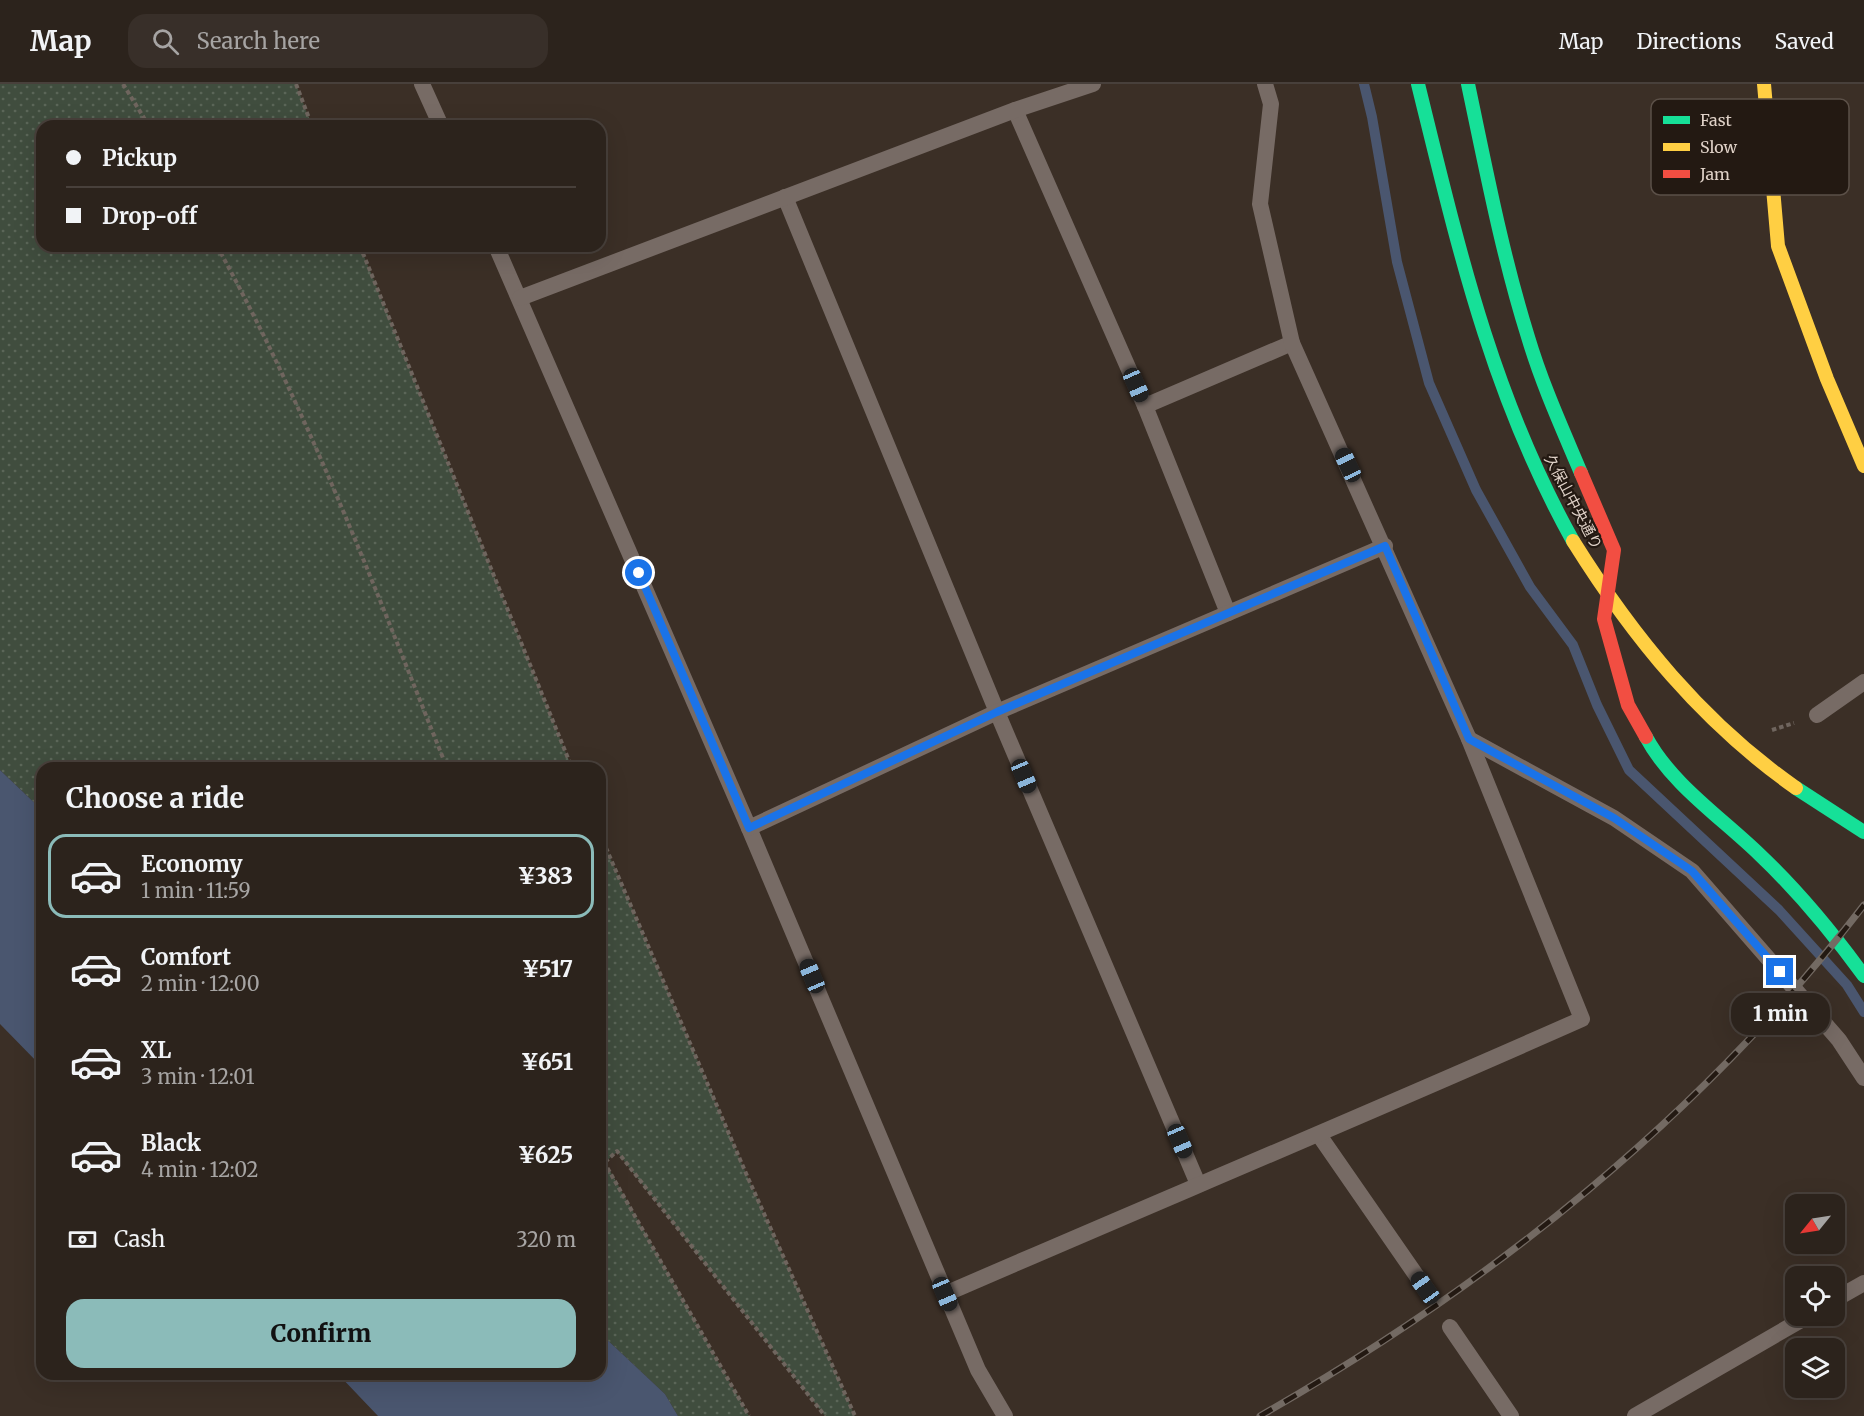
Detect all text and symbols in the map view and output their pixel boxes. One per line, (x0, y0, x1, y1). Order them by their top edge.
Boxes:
search box (128, 14, 548, 68)
text: Map (30, 23, 92, 59)
icon: search (149, 25, 182, 58)
text: Search here (197, 27, 320, 55)
text: Map (1559, 28, 1603, 55)
text: Directions (1636, 28, 1741, 55)
text: Saved (1774, 28, 1834, 55)
legend (1651, 99, 1849, 195)
text: Fast (1700, 110, 1733, 130)
text: Slow (1700, 137, 1738, 157)
text: Pickup (102, 144, 177, 172)
text: Jam (1699, 164, 1730, 184)
text: Drop-off (102, 202, 197, 230)
car (1120, 365, 1152, 405)
car (1332, 445, 1364, 485)
street label: 久保山中央通り (1540, 451, 1606, 553)
route start (625, 559, 652, 586)
car (1009, 756, 1039, 796)
text: Choose a ride (66, 781, 244, 815)
icon: car (69, 849, 123, 903)
text: Economy (141, 850, 242, 878)
text: ¥383 (518, 862, 573, 890)
text: 1 min · 11:59 (141, 878, 251, 903)
icon: car (69, 942, 123, 996)
text: Comfort (141, 943, 231, 971)
text: ¥517 (522, 955, 573, 983)
car (797, 956, 827, 996)
route end (1766, 958, 1793, 985)
text: 2 min · 12:00 (141, 971, 260, 996)
callout: 1 min (1730, 993, 1830, 1035)
text: 1 min (1753, 1001, 1808, 1026)
icon: car (69, 1035, 123, 1089)
text: XL (141, 1036, 171, 1064)
text: ¥651 (521, 1048, 573, 1076)
text: 3 min · 12:01 (141, 1064, 255, 1089)
car (1165, 1121, 1195, 1161)
icon: car (69, 1128, 123, 1182)
text: Black (141, 1129, 201, 1157)
text: ¥625 (518, 1141, 573, 1169)
text: 4 min · 12:02 (141, 1157, 258, 1182)
north arrow (1785, 1194, 1845, 1254)
map controls (1785, 1194, 1845, 1398)
icon: cash (66, 1223, 99, 1256)
text: Cash (114, 1225, 165, 1253)
text: 320 m (516, 1227, 576, 1252)
button: locate (1785, 1266, 1845, 1326)
car (1407, 1268, 1443, 1308)
car (930, 1274, 960, 1314)
button: Confirm (66, 1299, 576, 1368)
button: layers (1785, 1338, 1845, 1398)

